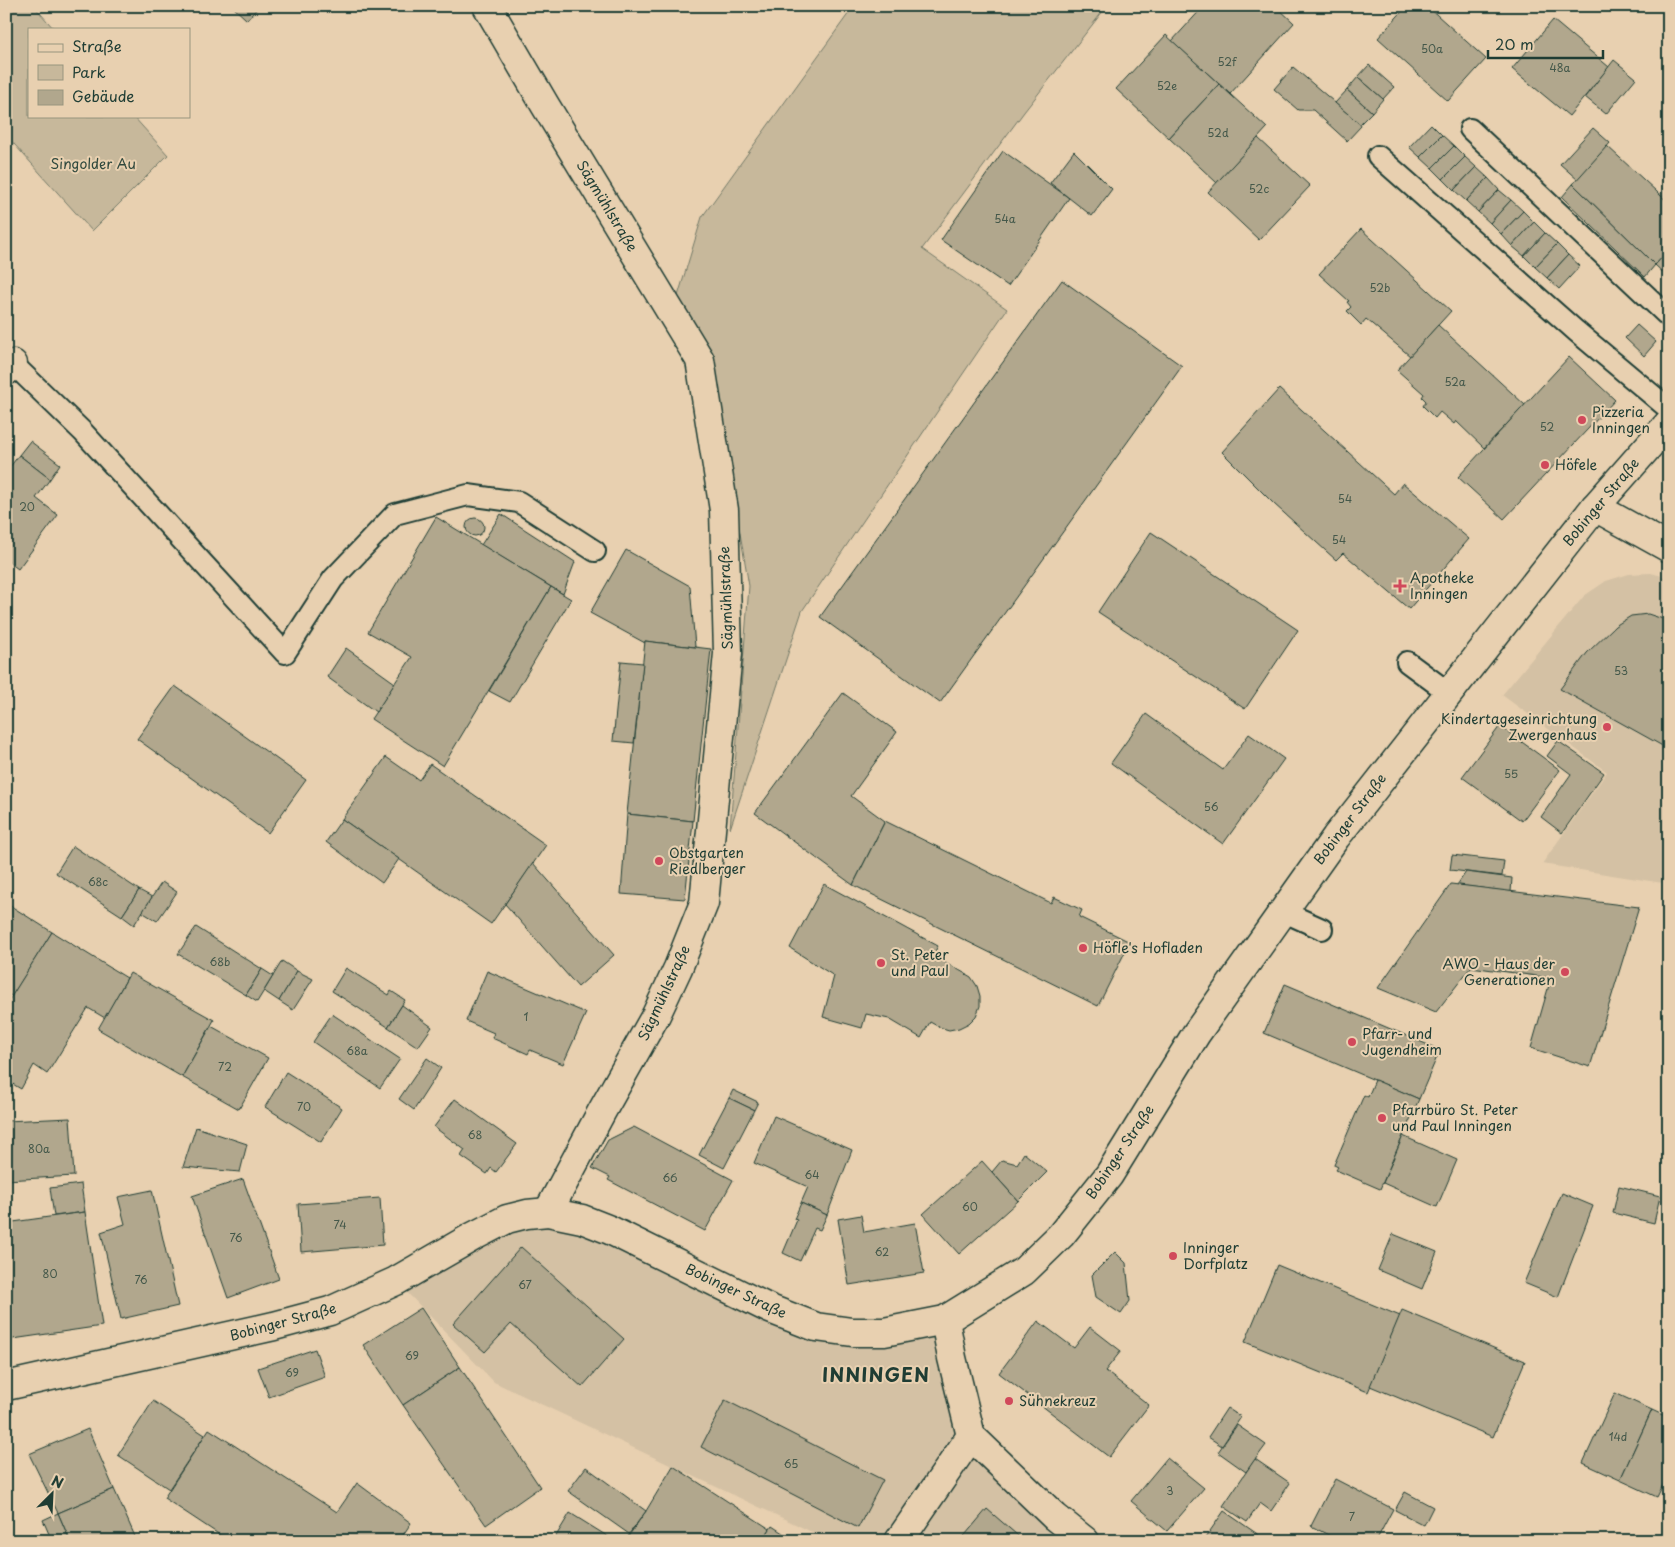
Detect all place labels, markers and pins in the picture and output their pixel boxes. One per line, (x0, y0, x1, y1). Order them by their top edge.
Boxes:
place label: Pizzeria Inningen (1592, 401, 1650, 438)
marker: Pizzeria Inningen (1576, 414, 1588, 426)
place label: Höfele (1555, 454, 1598, 475)
marker: Höfele (1539, 459, 1551, 471)
place label: Apotheke Inningen (1410, 567, 1475, 604)
marker: Apotheke Inningen (1394, 580, 1406, 592)
place label: Kindertageseinrichtung Zwergenhaus (1441, 708, 1597, 745)
marker: Kindertageseinrichtung Zwergenhaus (1601, 721, 1613, 733)
place label: Obstgarten Riedlberger (669, 842, 746, 879)
marker: Obstgarten Riedlberger (653, 855, 665, 867)
place label: Höfle's Hofladen (1093, 937, 1203, 958)
marker: Höfle's Hofladen (1077, 942, 1089, 954)
place label: St. Peter und Paul (891, 944, 949, 981)
place label: AWO - Haus der Generationen (1443, 953, 1556, 990)
marker: St. Peter und Paul (875, 957, 887, 969)
marker: AWO - Haus der Generationen (1559, 966, 1571, 978)
place label: Pfarr- und Jugendheim (1362, 1023, 1442, 1060)
marker: Pfarr- und Jugendheim (1346, 1036, 1358, 1048)
place label: Pfarrbüro St. Peter und Paul Inningen (1392, 1099, 1518, 1136)
marker: Pfarrbüro St. Peter und Paul Inningen (1376, 1112, 1388, 1124)
place label: Inninger Dorfplatz (1183, 1237, 1248, 1274)
marker: Inninger Dorfplatz (1167, 1250, 1179, 1262)
place label: Sühnekreuz (1019, 1390, 1096, 1411)
marker: Sühnekreuz (1003, 1395, 1015, 1407)

